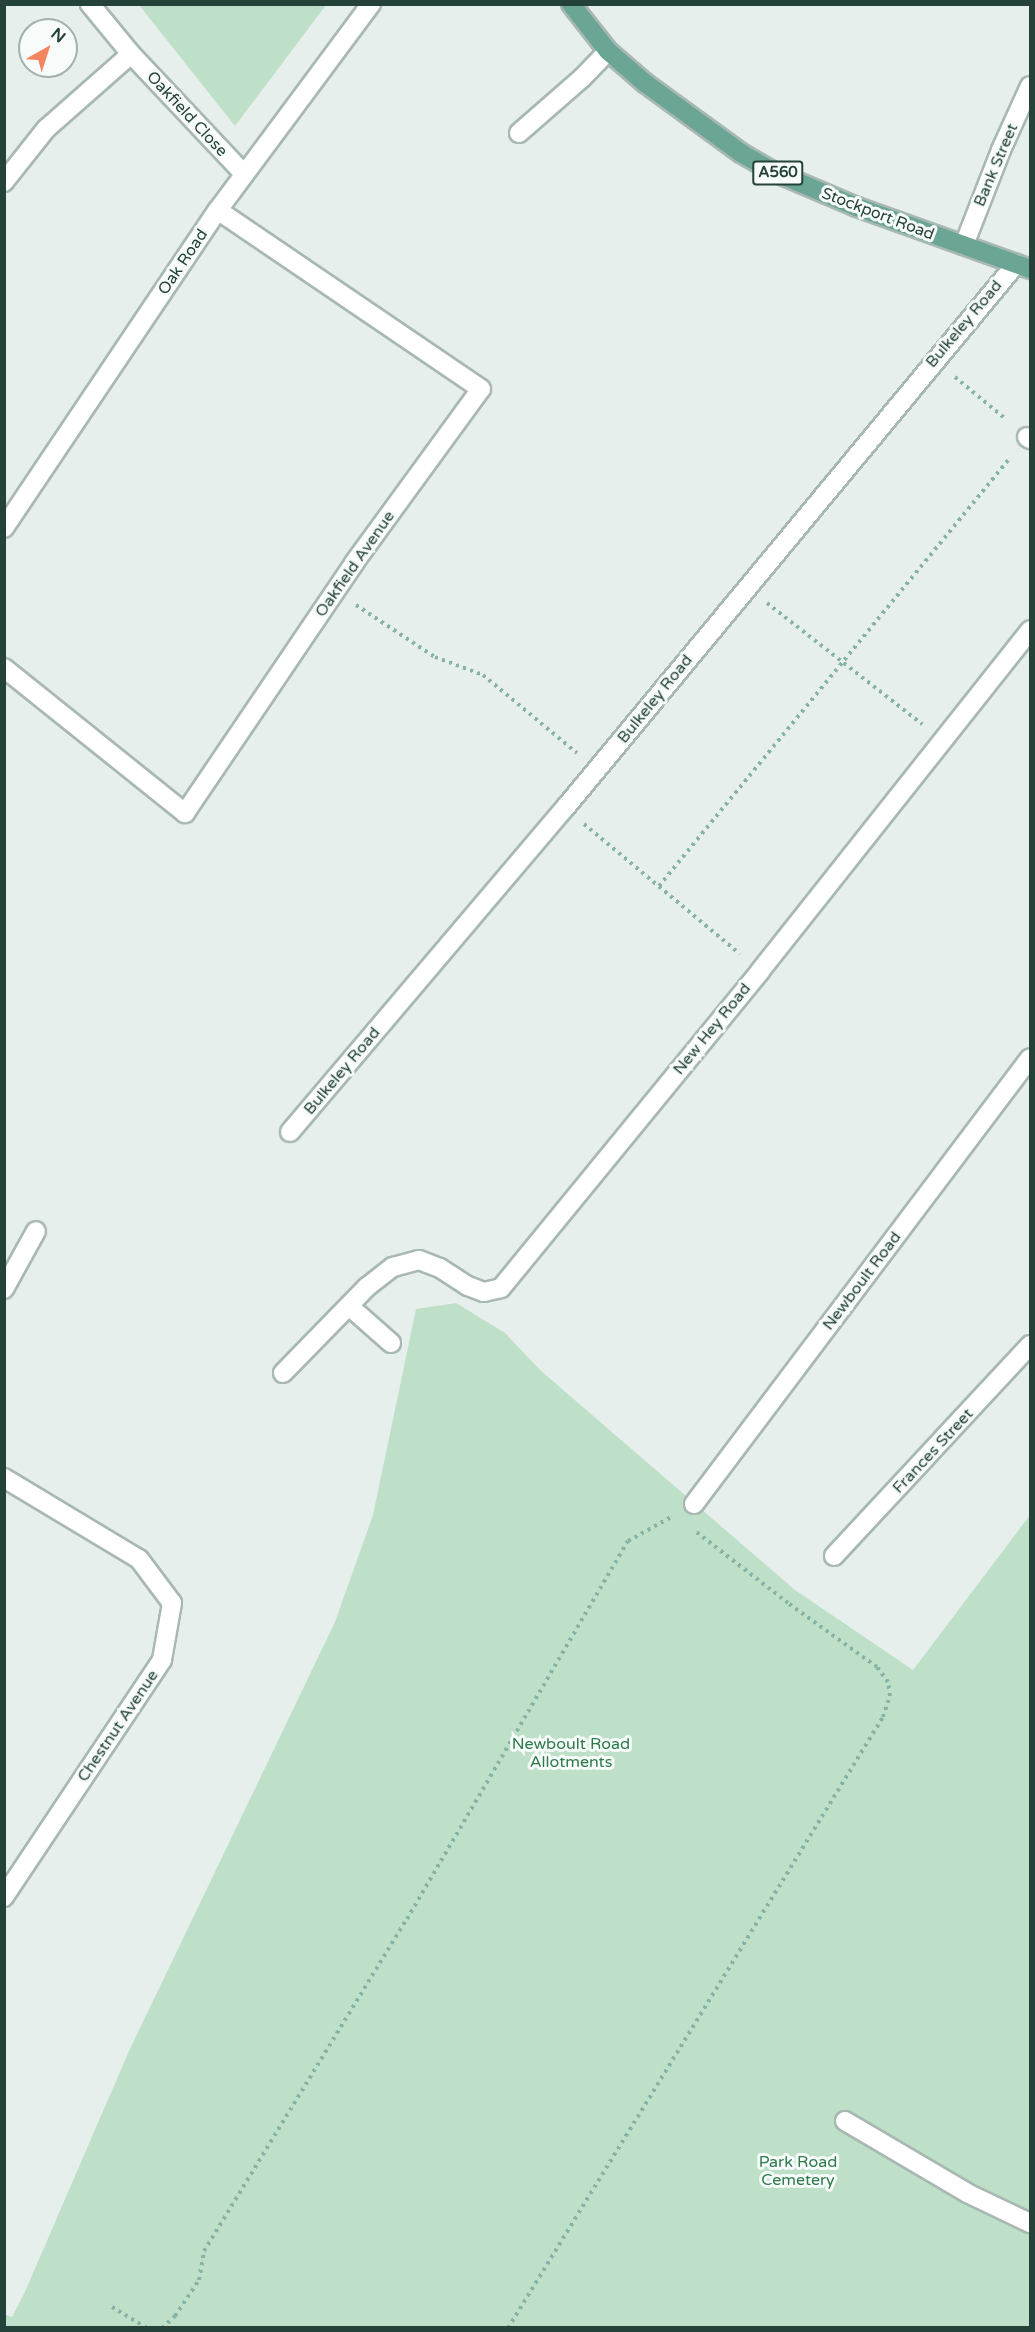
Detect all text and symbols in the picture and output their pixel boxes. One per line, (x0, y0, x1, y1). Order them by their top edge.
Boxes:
north arrow (18, 18, 78, 78)
text: N (47, 24, 69, 47)
street label: Oakfield Close (143, 67, 231, 161)
street label: Bank Street (970, 121, 1022, 209)
road number: A560 (751, 161, 805, 185)
street label: Stockport Road (819, 184, 937, 244)
street label: Oak Road (154, 226, 212, 298)
street label: Bulkeley Road (922, 276, 1006, 372)
street label: Oakfield Avenue (311, 507, 399, 621)
street label: Bulkeley Road (613, 651, 697, 747)
street label: New Hey Road (669, 979, 755, 1079)
street label: Bulkeley Road (300, 1023, 384, 1119)
street label: Newboult Road (819, 1228, 905, 1334)
street label: Frances Street (889, 1405, 977, 1497)
street label: Chestnut Avenue (74, 1666, 162, 1786)
park label: Newboult Road Allotments (512, 1734, 630, 1772)
park label: Park Road Cemetery (759, 2152, 837, 2190)

